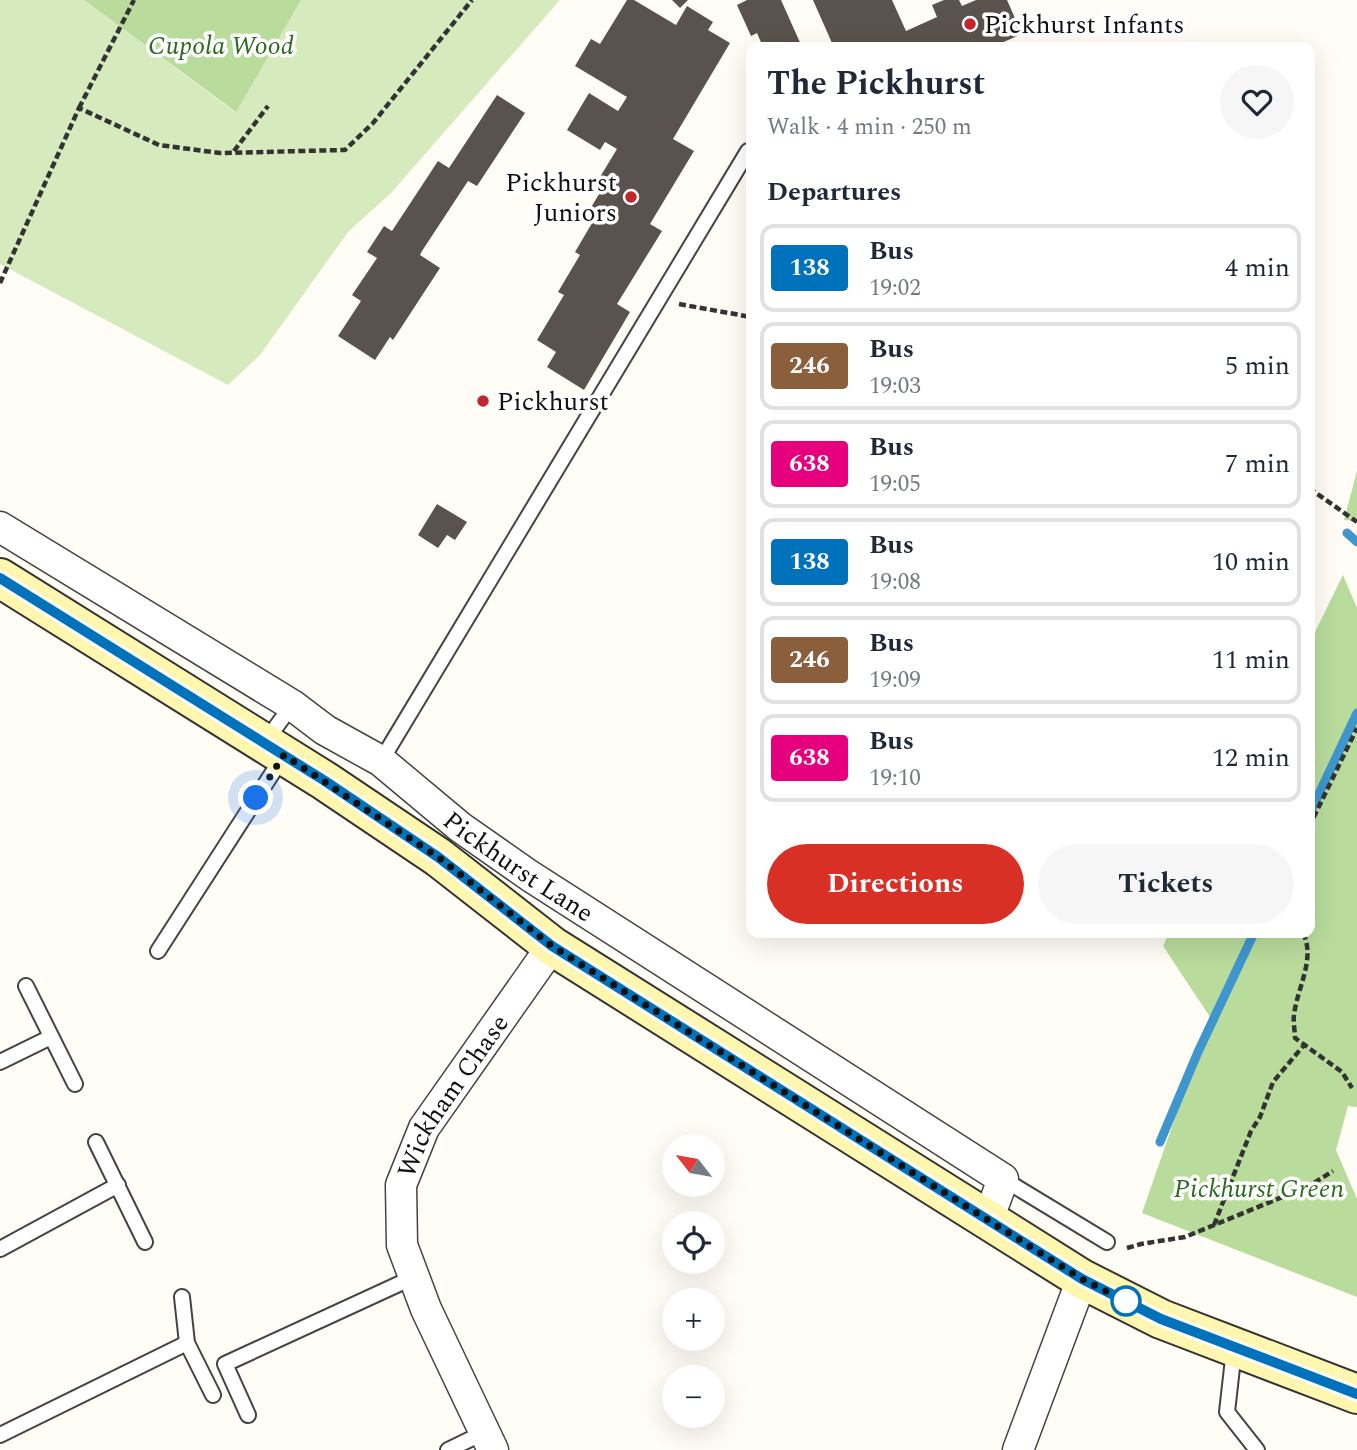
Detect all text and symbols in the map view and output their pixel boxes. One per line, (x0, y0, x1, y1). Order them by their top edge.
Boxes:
place label: Pickhurst Infants (984, 5, 1184, 45)
marker: Pickhurst Infants (962, 16, 978, 32)
park label: Cupola Wood (148, 26, 294, 66)
text: The Pickhurst (767, 59, 985, 109)
button: heart (1220, 65, 1294, 139)
text: Walk · 4 min · 250 m (767, 110, 972, 145)
place label: Pickhurst Juniors (505, 163, 617, 233)
text: Departures (767, 172, 901, 212)
marker: Pickhurst Juniors (623, 189, 639, 205)
text: Bus (869, 231, 914, 271)
text: 4 min (1225, 248, 1290, 288)
text: 138 (789, 250, 830, 286)
text: 19:02 (869, 271, 921, 306)
text: Bus (869, 329, 914, 369)
text: 5 min (1225, 346, 1290, 386)
text: 246 (789, 348, 830, 384)
text: 19:03 (869, 369, 921, 404)
place label: Pickhurst (497, 382, 609, 422)
marker: Pickhurst (475, 393, 491, 409)
text: Bus (869, 427, 914, 467)
text: 7 min (1225, 444, 1290, 484)
text: 638 (789, 446, 830, 482)
text: 19:05 (869, 467, 921, 502)
text: Bus (869, 525, 914, 565)
text: 10 min (1212, 542, 1290, 582)
text: 138 (789, 544, 830, 580)
text: 19:08 (869, 565, 921, 600)
text: Bus (869, 623, 914, 663)
text: 11 min (1212, 640, 1290, 680)
text: 246 (789, 642, 830, 678)
text: 19:09 (869, 663, 921, 698)
text: Bus (869, 721, 914, 761)
text: 12 min (1212, 738, 1290, 778)
text: 638 (789, 740, 830, 776)
text: 19:10 (869, 761, 921, 796)
your location (238, 780, 273, 815)
street label: Pickhurst Lane (434, 802, 602, 933)
button: Directions (767, 844, 1024, 924)
button: Tickets (1038, 844, 1294, 924)
street label: Wickham Chase (387, 1006, 519, 1184)
north arrow (662, 1134, 724, 1197)
map controls (662, 1134, 725, 1428)
park label: Pickhurst Green (1174, 1169, 1344, 1209)
button: locate (662, 1211, 725, 1274)
unlabelled marker (1111, 1286, 1141, 1316)
button: + (662, 1288, 725, 1351)
button: − (662, 1365, 725, 1428)

